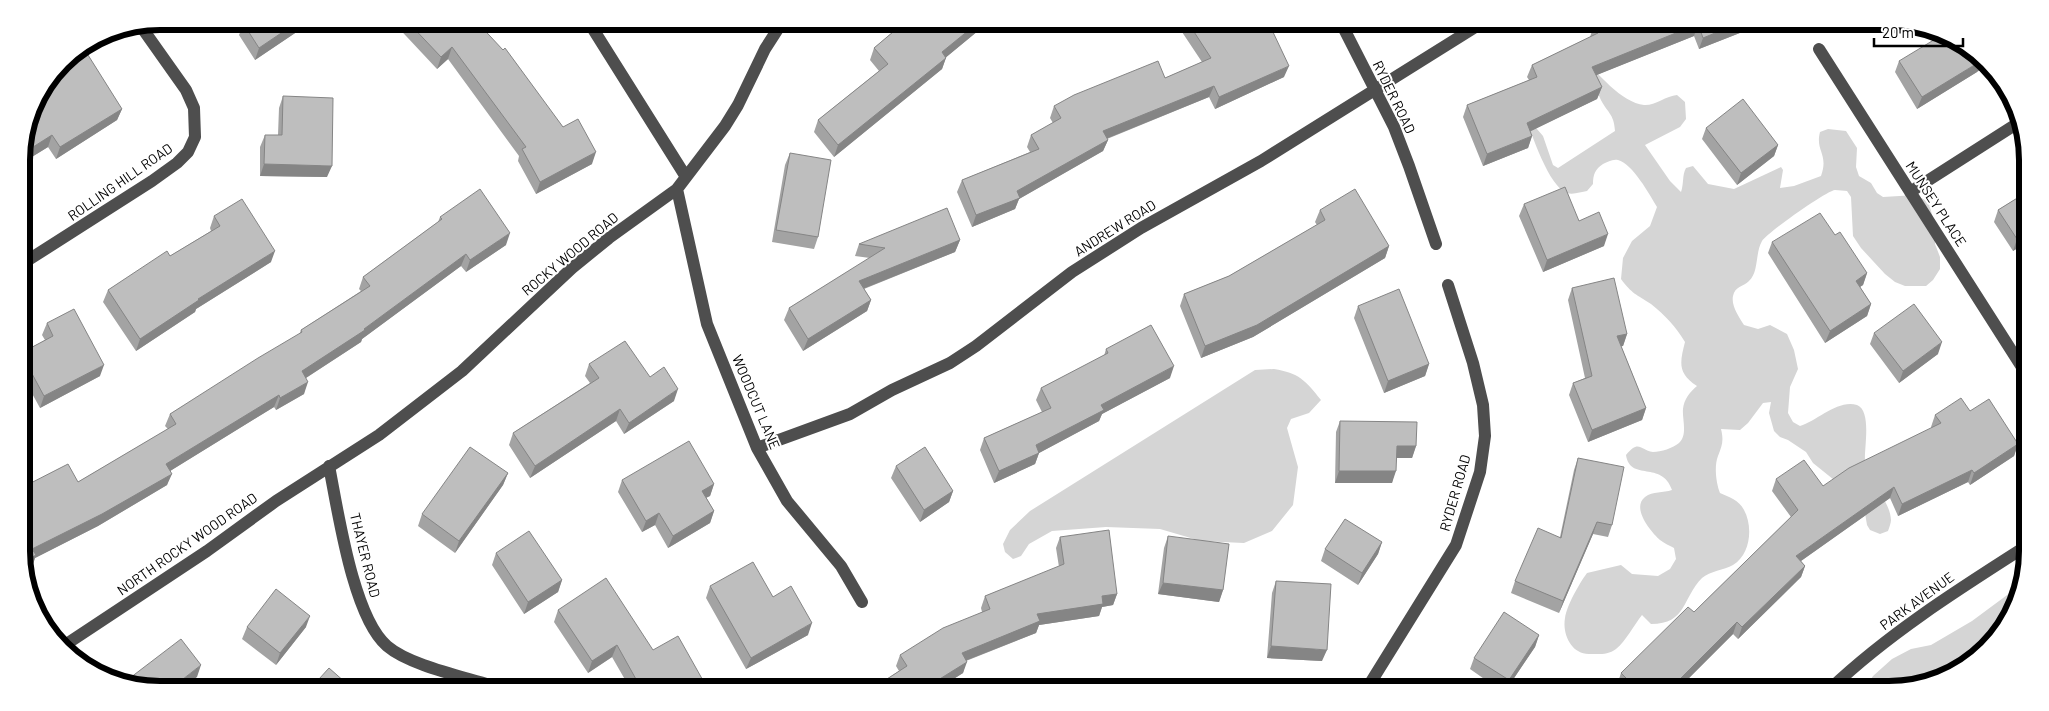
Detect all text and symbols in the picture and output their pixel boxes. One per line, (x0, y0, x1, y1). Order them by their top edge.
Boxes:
scale bar (1874, 15, 1963, 47)
text: 20 m (1882, 23, 1914, 41)
street label: RYDER ROAD (1369, 58, 1419, 136)
street label: ROLLING HILL ROAD (64, 139, 175, 224)
street label: MUNSEY PLACE (1903, 158, 1970, 249)
street label: ANDREW ROAD (1071, 196, 1159, 259)
street label: ROCKY WOOD ROAD (518, 208, 621, 299)
street label: WOODCUT LANE (729, 352, 784, 452)
street label: RYDER ROAD (1435, 453, 1474, 533)
street label: NORTH ROCKY WOOD ROAD (113, 489, 260, 598)
street label: THAYER ROAD (347, 511, 384, 599)
street label: PARK AVENUE (1876, 568, 1957, 633)

